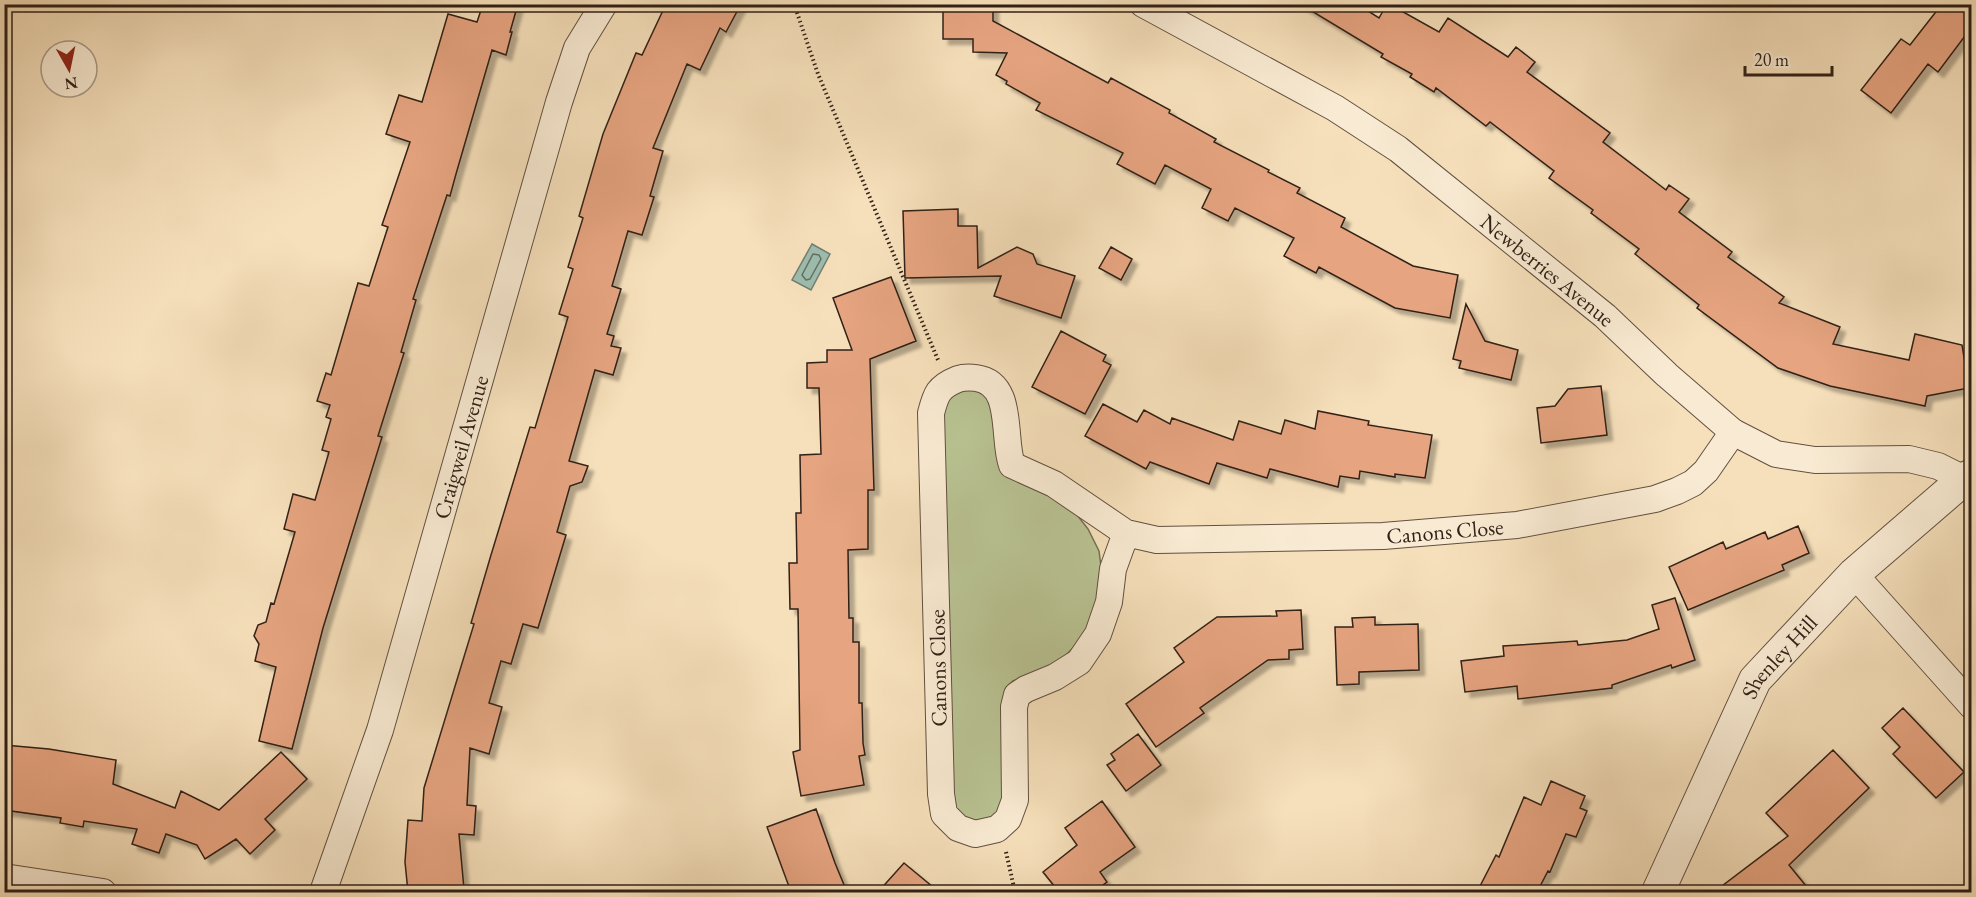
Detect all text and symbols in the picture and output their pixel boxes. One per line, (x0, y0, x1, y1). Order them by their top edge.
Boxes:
north arrow (39, 39, 99, 99)
scale bar (1745, 39, 1832, 77)
text: 20 m (1754, 48, 1789, 71)
text: N (63, 72, 79, 95)
street label: Newberries Avenue (1475, 207, 1622, 333)
street label: Craigweil Avenue (426, 371, 495, 522)
street label: Canons Close (1385, 512, 1505, 550)
street label: Shenley Hill (1734, 608, 1823, 703)
street label: Canons Close (922, 609, 954, 727)

